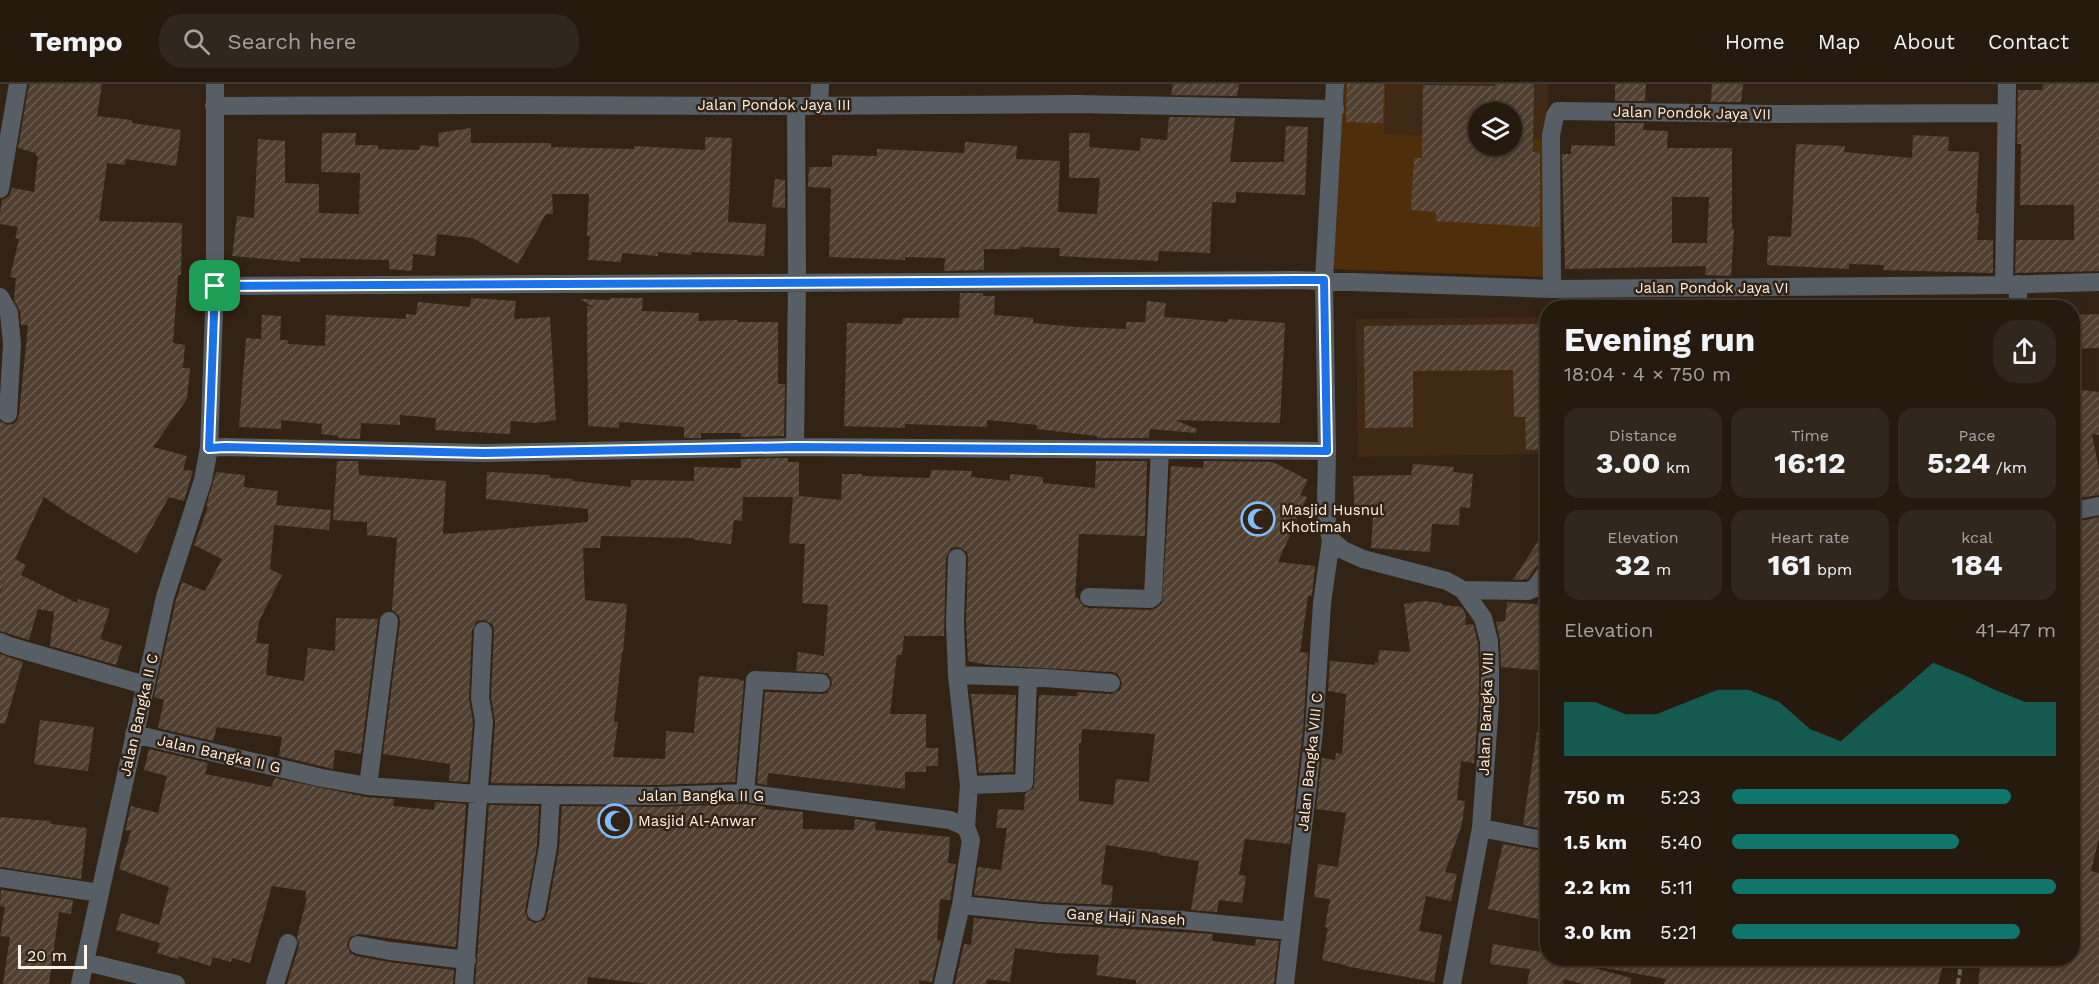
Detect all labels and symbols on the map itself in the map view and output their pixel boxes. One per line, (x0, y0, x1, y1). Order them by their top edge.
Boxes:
street label: Jalan Pondok Jaya III (697, 96, 851, 114)
street label: Jalan Pondok Jaya VII (1613, 103, 1771, 123)
pin (189, 260, 240, 311)
street label: Jalan Pondok Jaya VI (1635, 279, 1789, 297)
mosque icon: Masjid Husnul Khotimah (1240, 501, 1276, 537)
place label: Masjid Husnul Khotimah (1281, 501, 1384, 536)
street label: Jalan Bangka II C (116, 652, 162, 778)
street label: Jalan Bangka VIII (1475, 652, 1497, 776)
street label: Jalan Bangka VIII C (1294, 692, 1326, 832)
street label: Jalan Bangka II G (155, 731, 283, 777)
street label: Jalan Bangka II G (638, 787, 764, 805)
mosque icon: Masjid Al-Anwar (597, 803, 633, 839)
place label: Masjid Al-Anwar (638, 812, 756, 830)
street label: Gang Haji Naseh (1066, 905, 1186, 929)
scale bar (18, 942, 87, 970)

